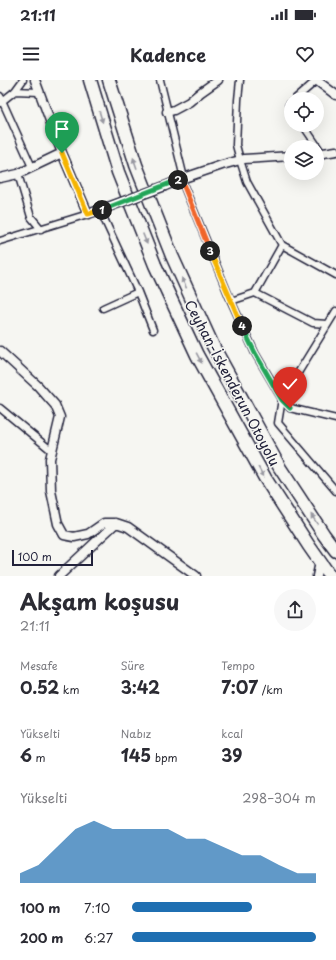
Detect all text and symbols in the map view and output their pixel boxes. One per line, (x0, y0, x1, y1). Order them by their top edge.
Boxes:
text: 21:11 (20, 3, 56, 26)
text: Kadence (130, 41, 206, 68)
icon: menu (20, 43, 42, 65)
icon: heart (294, 43, 316, 65)
map controls (284, 92, 324, 180)
button: locate (284, 92, 324, 132)
pin (45, 112, 79, 153)
one-way arrow (98, 112, 104, 124)
icon: arrive (51, 118, 73, 140)
button: layers (284, 140, 324, 180)
one-way arrow (132, 156, 138, 168)
pin: 2 (168, 170, 188, 190)
text: 2 (174, 171, 182, 188)
pin: 1 (92, 200, 112, 220)
text: 1 (99, 201, 105, 218)
one-way arrow (143, 234, 149, 246)
pin: 3 (200, 241, 220, 261)
text: 3 (206, 242, 214, 259)
one-way arrow (181, 277, 187, 288)
street label: Ceyhan-İskenderun Otoyolu (180, 296, 285, 470)
pin: 4 (232, 316, 252, 336)
text: 4 (238, 317, 246, 334)
one-way arrow (195, 352, 202, 364)
pin (273, 367, 307, 408)
icon: check (279, 373, 301, 395)
one-way arrow (258, 466, 265, 478)
one-way arrow (310, 514, 318, 524)
scale bar (12, 548, 93, 567)
text: 100 m (18, 548, 52, 565)
text: Akşam koşusu (20, 584, 179, 617)
button: share (274, 589, 316, 631)
text: 21:11 (20, 616, 50, 635)
text: Mesafe (20, 657, 58, 674)
text: Süre (121, 657, 145, 674)
text: Tempo (221, 657, 255, 674)
text: 0.52 (20, 674, 59, 700)
text: 3:42 (121, 674, 160, 700)
text: 7:07 (221, 674, 258, 700)
text: km (59, 681, 79, 698)
text: /km (258, 681, 283, 698)
text: Yükselti (20, 725, 60, 742)
text: Nabız (121, 725, 151, 742)
text: kcal (221, 725, 243, 742)
text: 6 (20, 742, 32, 768)
text: 145 (121, 742, 151, 768)
text: 39 (221, 742, 242, 768)
text: m (32, 749, 46, 766)
text: bpm (151, 749, 178, 766)
text: Yükselti (20, 788, 68, 807)
text: 298–304 m (242, 788, 316, 807)
text: 100 m (20, 898, 61, 917)
text: 7:10 (84, 898, 110, 917)
text: 200 m (20, 928, 64, 947)
text: 6:27 (84, 928, 113, 947)

